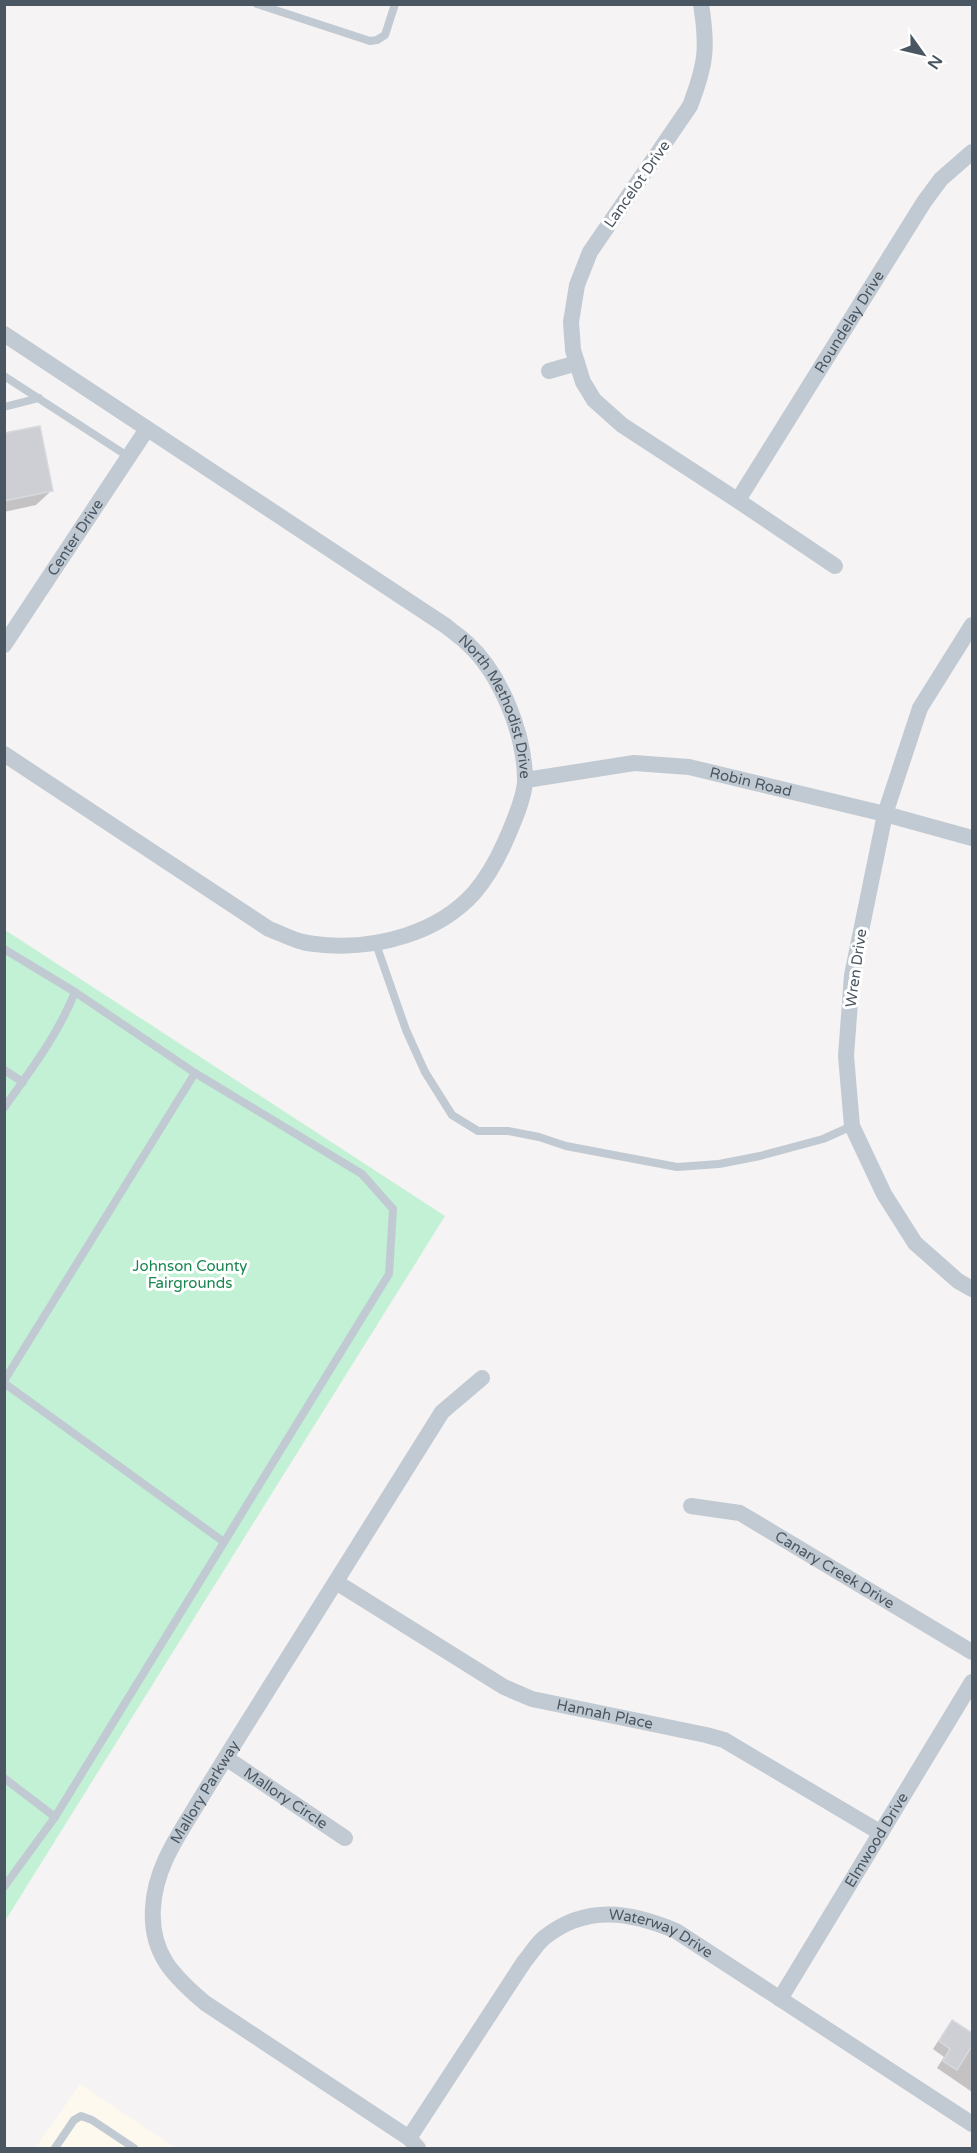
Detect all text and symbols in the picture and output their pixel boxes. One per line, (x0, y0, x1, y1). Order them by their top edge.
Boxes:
north arrow (893, 24, 953, 84)
text: N (923, 51, 946, 73)
street label: Lancelot Drive (600, 137, 674, 231)
street label: Roundelay Drive (811, 267, 888, 376)
street label: Center Drive (43, 496, 107, 579)
street label: North Methodist Drive (455, 631, 534, 779)
street label: Robin Road (708, 763, 794, 800)
street label: Wren Drive (842, 928, 870, 1008)
park label: Johnson County Fairgrounds (133, 1257, 247, 1292)
street label: Canary Creek Drive (772, 1527, 898, 1612)
street label: Hannah Place (555, 1695, 655, 1733)
street label: Mallory Parkway (166, 1737, 243, 1847)
street label: Mallory Circle (240, 1764, 331, 1833)
street label: Elmwood Drive (841, 1789, 912, 1890)
street label: Waterway Drive (608, 1905, 716, 1962)

